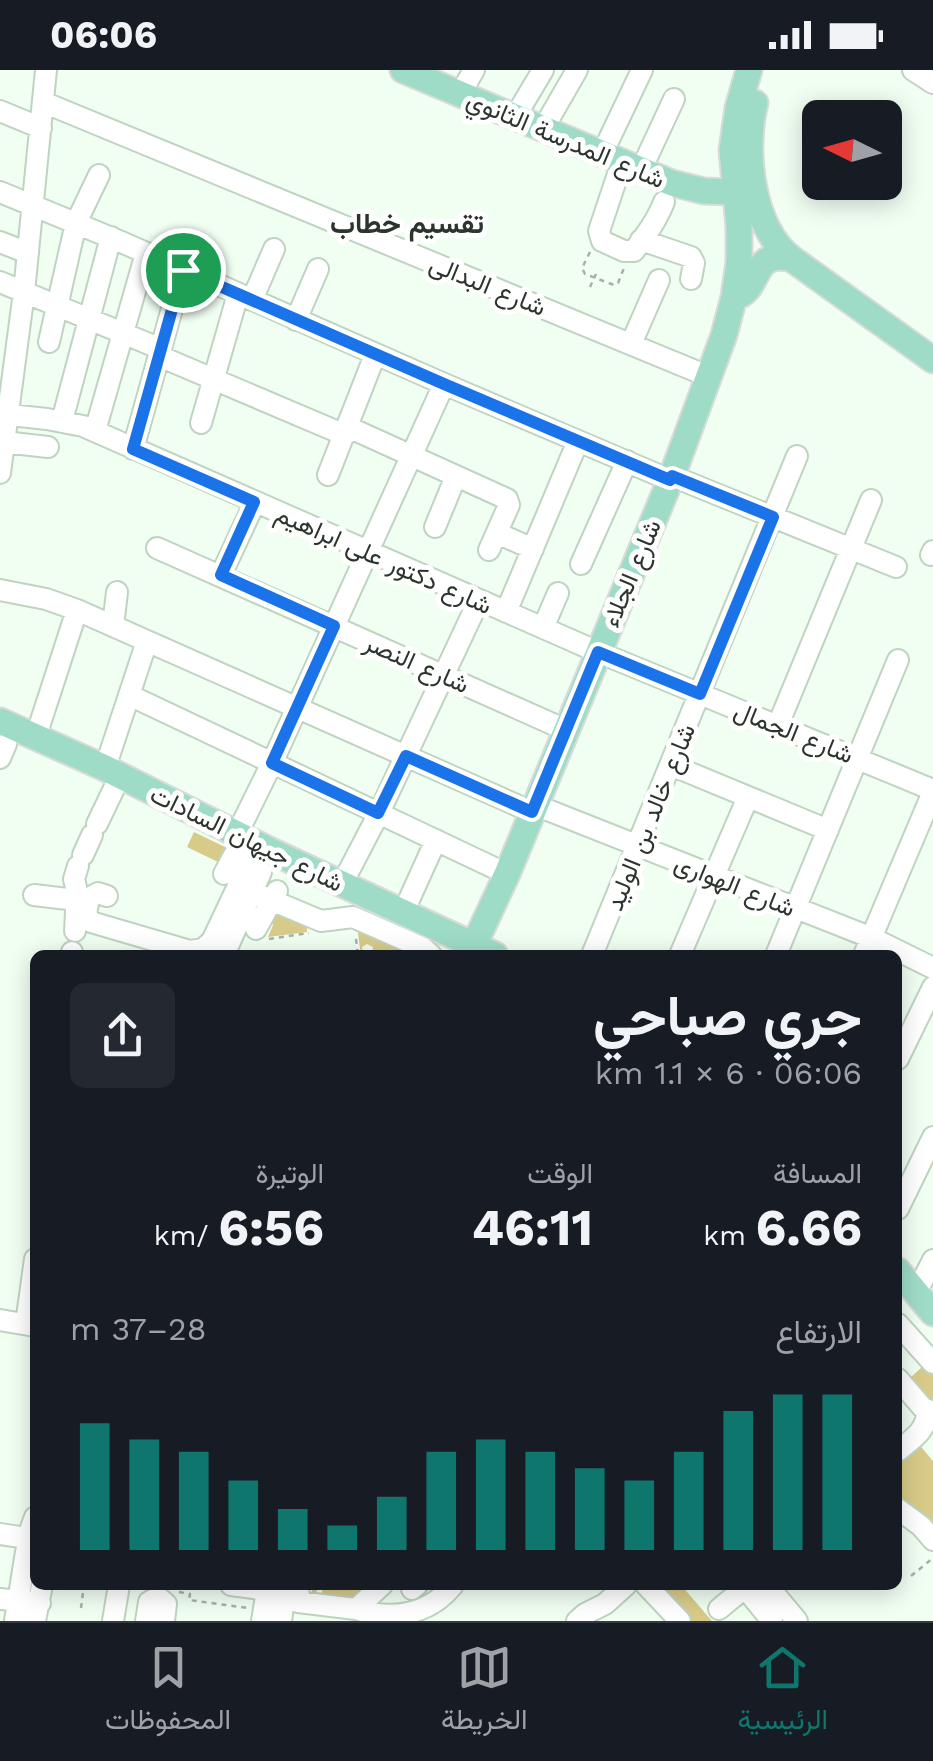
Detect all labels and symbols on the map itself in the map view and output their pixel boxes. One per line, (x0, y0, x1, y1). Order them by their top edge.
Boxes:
street label: شارع المدرسة الثانوي (460, 85, 669, 200)
north arrow (802, 100, 902, 200)
district label: تقسيم خطاب (330, 207, 484, 242)
pin (141, 228, 226, 313)
street label: شارع البدالى (425, 249, 550, 324)
street label: شارع دكتور على ابراهيم (270, 499, 496, 622)
street label: شارع الجلاء (596, 515, 669, 632)
street label: شارع النصر (358, 627, 474, 701)
street label: شارع الجمال (729, 695, 858, 771)
street label: شارع خالد بن الوليد (600, 720, 703, 915)
street label: شارع جيهان السادات (145, 779, 348, 899)
street label: شارع الهوارى (670, 848, 799, 925)

